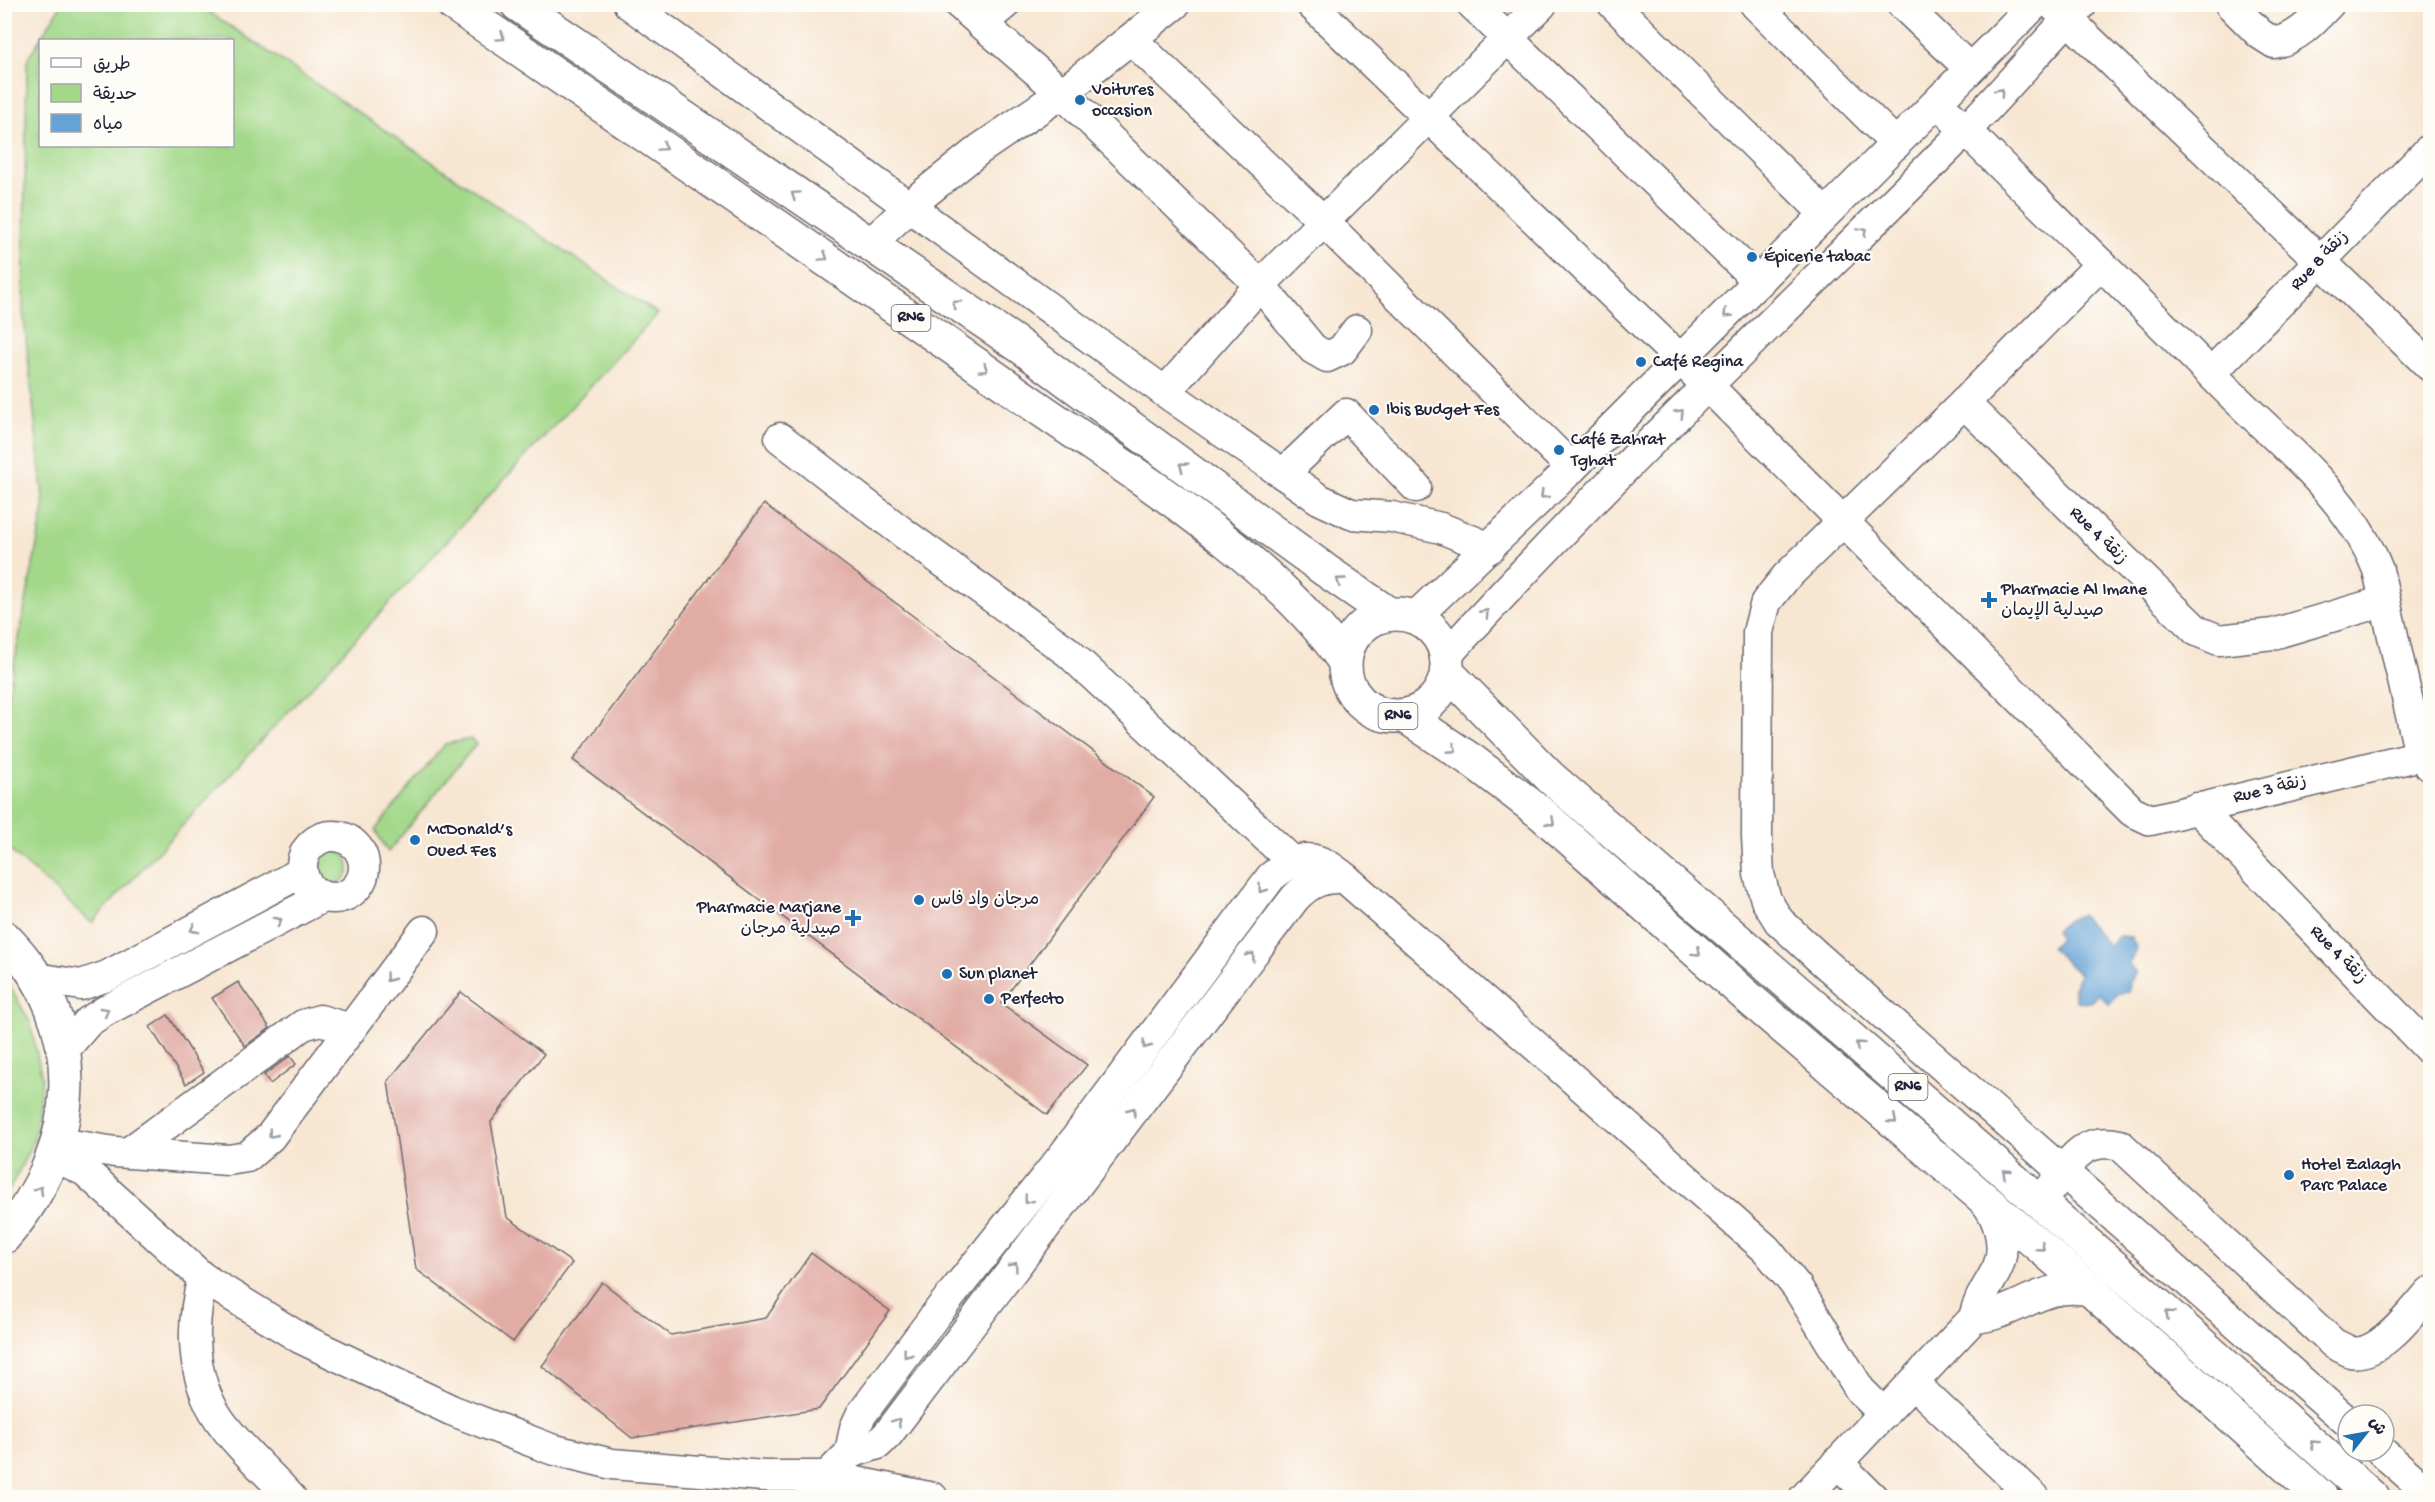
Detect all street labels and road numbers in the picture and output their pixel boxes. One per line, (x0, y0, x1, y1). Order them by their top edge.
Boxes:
street label: Rue 8 زنقة (2286, 227, 2354, 295)
road number: RN6 (892, 305, 930, 331)
street label: Rue 4 زنقة (2065, 503, 2131, 569)
road number: RN6 (1378, 703, 1418, 729)
street label: Rue 3 زنقة (2231, 771, 2309, 809)
street label: Rue 4 زنقة (2305, 921, 2371, 989)
road number: RN6 (1888, 1074, 1928, 1100)

